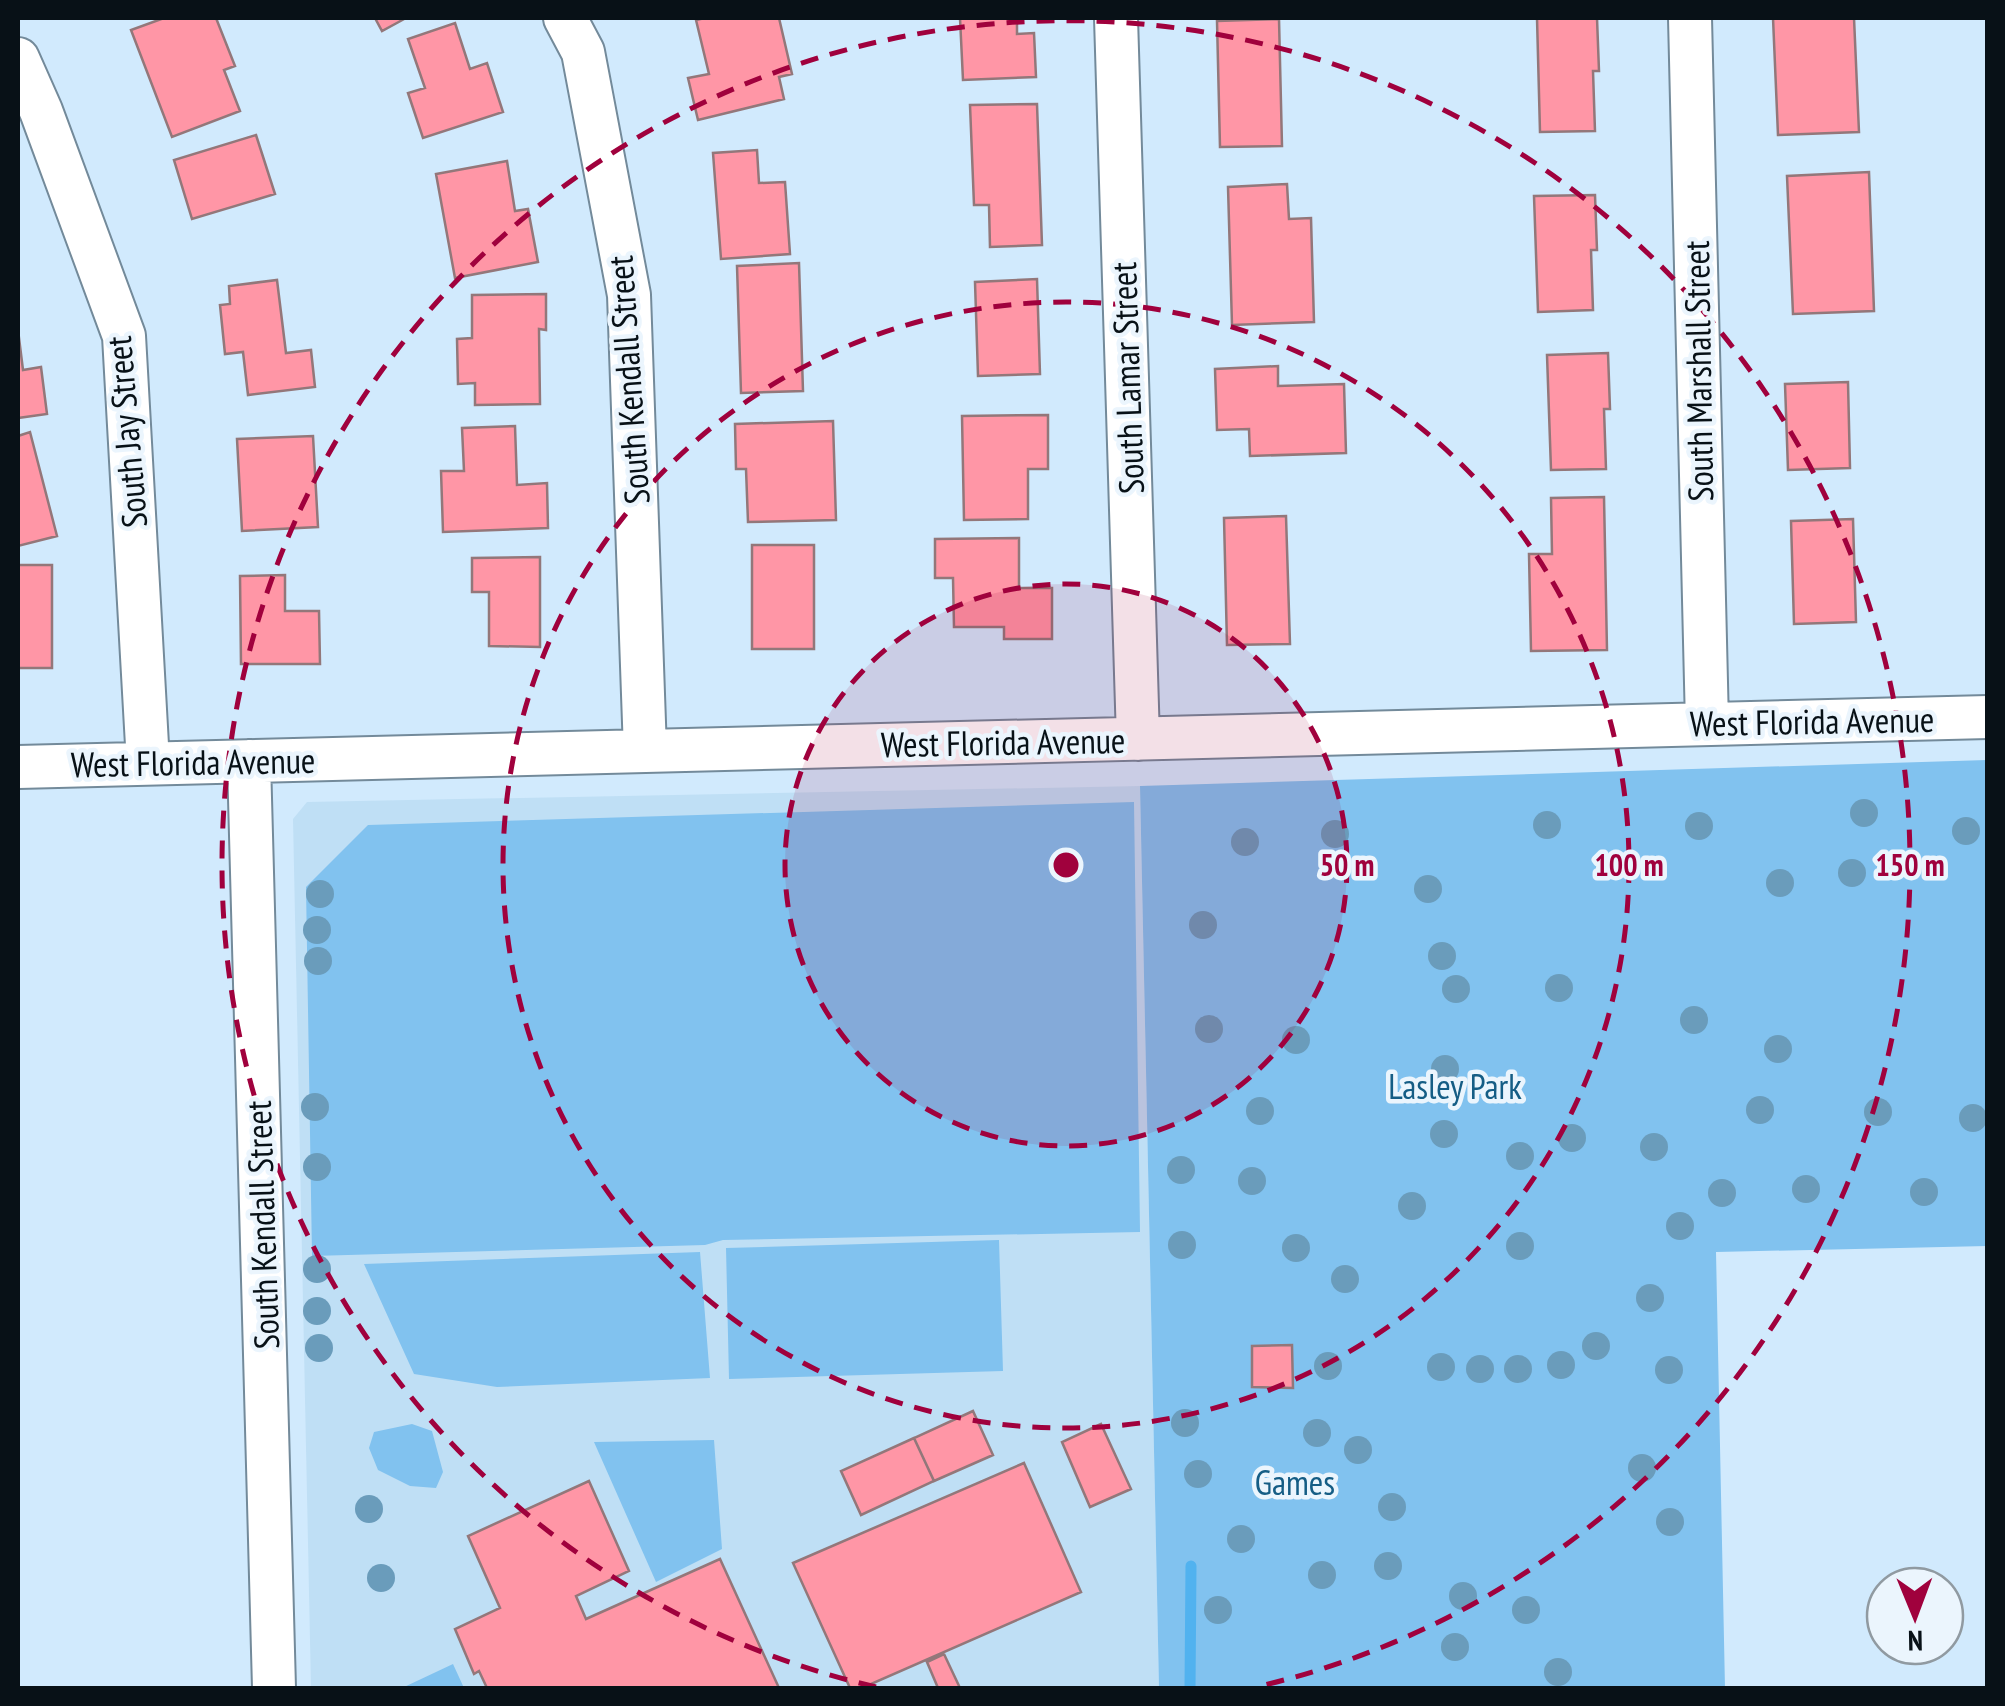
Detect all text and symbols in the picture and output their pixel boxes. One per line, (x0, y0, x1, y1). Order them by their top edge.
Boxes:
street label: South Marshall Street (1673, 240, 1723, 502)
street label: South Kendall Street (596, 254, 660, 506)
street label: South Lamar Street (1100, 261, 1154, 495)
street label: South Jay Street (95, 334, 157, 530)
street label: West Florida Avenue (1689, 696, 1935, 746)
street label: West Florida Avenue (880, 717, 1126, 767)
street label: West Florida Avenue (70, 737, 316, 787)
text: 50 m (1320, 845, 1374, 884)
text: 100 m (1594, 845, 1664, 884)
text: 150 m (1875, 845, 1945, 884)
centre of rings (1048, 847, 1084, 883)
park label: Lasley Park (1388, 1063, 1522, 1109)
street label: South Kendall Street (235, 1100, 289, 1350)
park label: Games (1255, 1459, 1335, 1505)
north arrow (1865, 1566, 1965, 1666)
text: N (1908, 1623, 1923, 1660)

